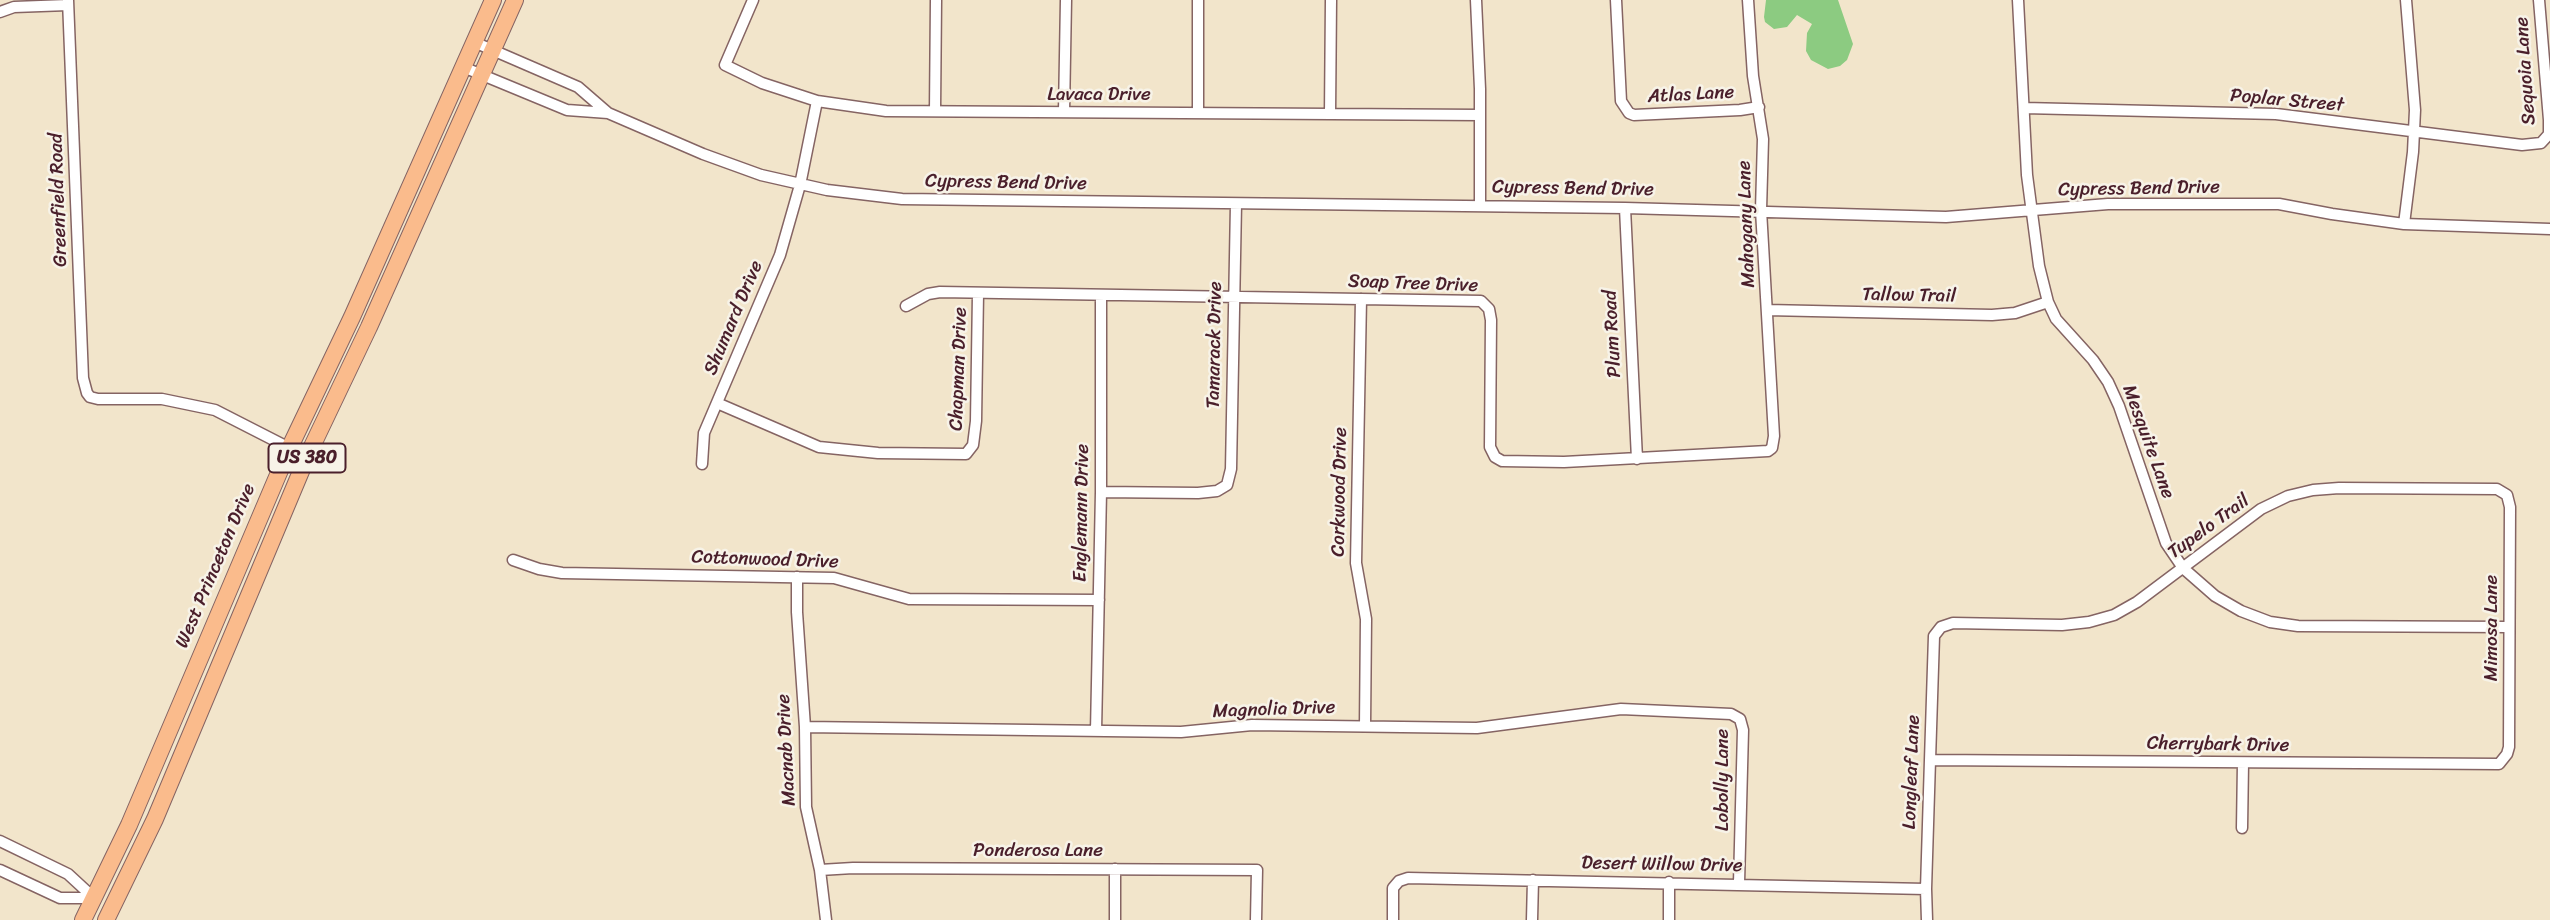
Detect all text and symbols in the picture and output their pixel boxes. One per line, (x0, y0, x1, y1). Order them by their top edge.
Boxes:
street label: Sequoia Lane (2511, 16, 2541, 126)
street label: Atlas Lane (1647, 81, 1735, 109)
street label: Lavaca Drive (1047, 84, 1151, 106)
street label: Poplar Street (2229, 85, 2345, 117)
street label: Greenfield Road (45, 133, 73, 267)
street label: Mahogany Lane (1733, 160, 1761, 288)
street label: Cypress Bend Drive (925, 170, 1087, 196)
street label: Cypress Bend Drive (1492, 176, 1654, 202)
street label: Cypress Bend Drive (2058, 176, 2220, 202)
street label: Shumard Drive (700, 257, 768, 379)
street label: Soap Tree Drive (1348, 270, 1478, 298)
street label: Tamarack Drive (1202, 281, 1228, 409)
street label: Tallow Trail (1862, 284, 1956, 308)
street label: Plum Road (1599, 290, 1627, 378)
street label: Chapman Drive (945, 307, 973, 431)
street label: Mesquite Lane (2117, 382, 2179, 502)
street label: Corkwood Drive (1327, 427, 1353, 557)
road number: US 380 (268, 444, 346, 472)
street label: Englemann Drive (1069, 444, 1095, 582)
street label: West Princeton Drive (171, 480, 261, 652)
street label: Tupelo Trail (2164, 490, 2254, 564)
street label: Cottonwood Drive (691, 546, 839, 574)
street label: Mimosa Lane (2481, 575, 2503, 681)
street label: Macnab Drive (773, 693, 801, 807)
street label: Magnolia Drive (1212, 696, 1336, 724)
street label: Longleaf Lane (1899, 714, 1925, 830)
street label: Lobolly Lane (1712, 729, 1734, 831)
street label: Cherrybark Drive (2147, 732, 2289, 758)
street label: Ponderosa Lane (973, 840, 1103, 862)
street label: Desert Willow Drive (1581, 852, 1743, 878)

